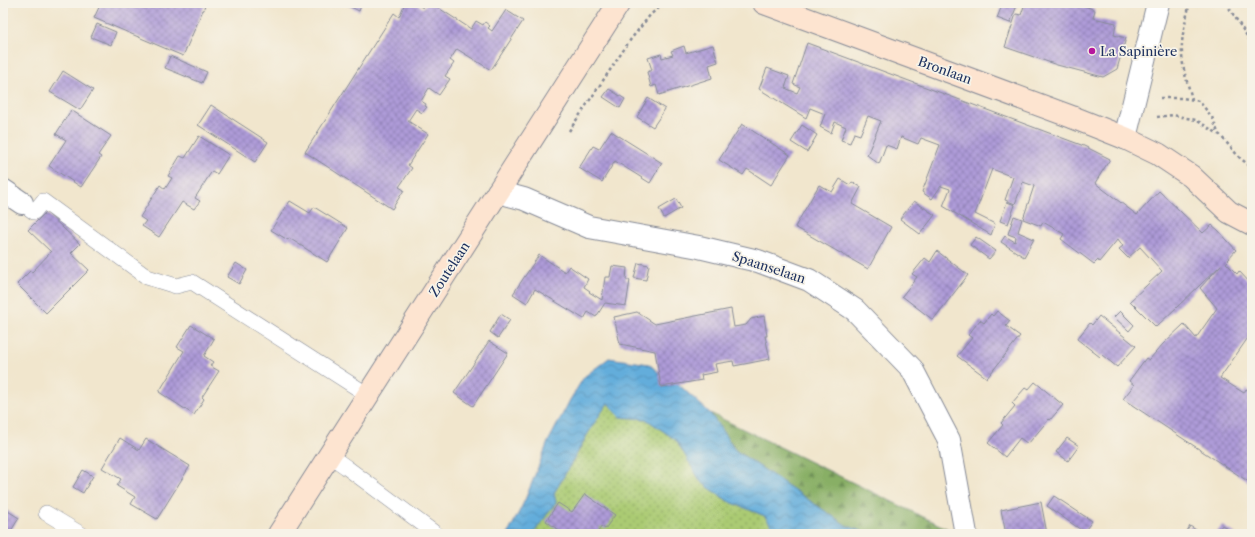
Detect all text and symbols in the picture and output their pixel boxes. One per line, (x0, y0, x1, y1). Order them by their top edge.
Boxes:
place label: La Sapinière (1100, 43, 1177, 59)
marker: La Sapinière (1087, 46, 1097, 56)
street label: Bronlaan (916, 53, 974, 87)
street label: Zoutelaan (425, 238, 473, 300)
street label: Spaanselaan (730, 248, 808, 286)

